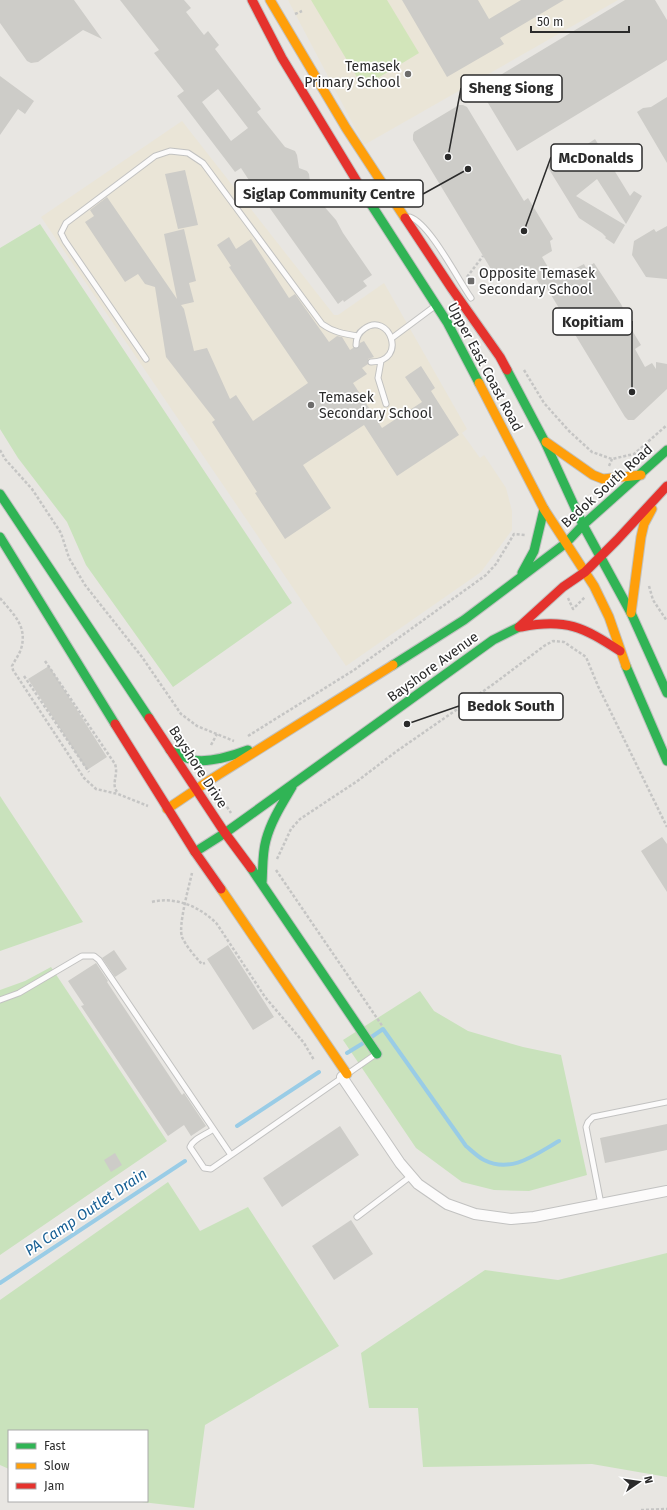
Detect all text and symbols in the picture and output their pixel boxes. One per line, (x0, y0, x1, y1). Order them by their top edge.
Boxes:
scale bar (531, 8, 629, 34)
text: 50 m (537, 15, 563, 29)
place label: Temasek Primary School (304, 58, 401, 91)
marker: Temasek Primary School (403, 69, 413, 79)
callout: Sheng Siong (461, 75, 562, 102)
text: Sheng Siong (469, 79, 554, 97)
callout: McDonalds (551, 144, 642, 171)
text: McDonalds (559, 149, 633, 167)
callout: Siglap Community Centre (235, 180, 423, 207)
text: Siglap Community Centre (243, 185, 415, 203)
place label: Opposite Temasek Secondary School (479, 265, 596, 298)
marker: Opposite Temasek Secondary School (466, 276, 476, 286)
street label: Upper East Coast Road (444, 300, 526, 434)
callout: Kopitiam (553, 308, 632, 335)
text: Kopitiam (562, 313, 624, 331)
place label: Temasek Secondary School (319, 389, 432, 422)
marker: Temasek Secondary School (306, 400, 316, 410)
street label: Bedok South Road (558, 441, 656, 531)
street label: Bayshore Avenue (384, 628, 482, 706)
callout: Bedok South (459, 693, 563, 720)
text: Bedok South (467, 697, 555, 715)
street label: Bayshore Drive (165, 723, 231, 811)
water label: PA Camp Outlet Drain (21, 1164, 151, 1260)
legend (8, 1430, 148, 1502)
text: Fast (44, 1439, 66, 1453)
text: Slow (44, 1459, 70, 1473)
north arrow (619, 1462, 659, 1502)
text: N (641, 1475, 655, 1485)
text: Jam (44, 1479, 64, 1493)

